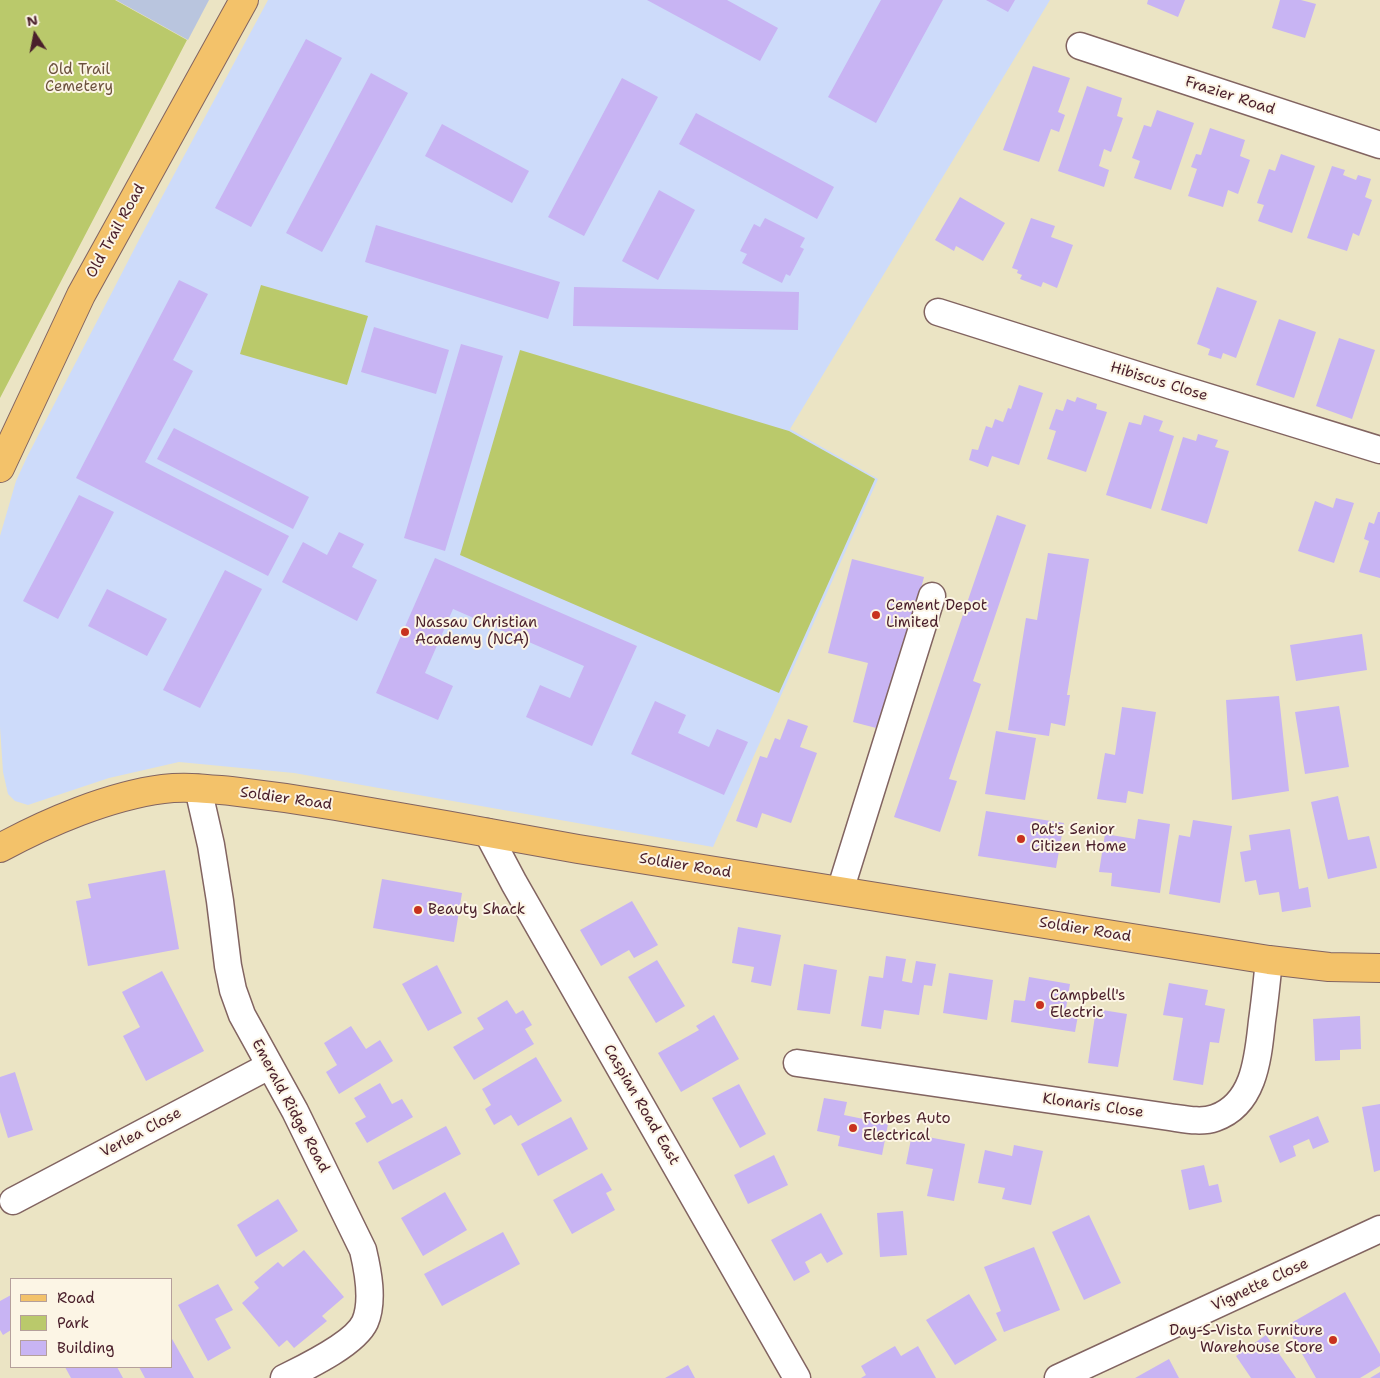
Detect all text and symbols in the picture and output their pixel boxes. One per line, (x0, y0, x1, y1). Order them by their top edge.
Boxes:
north arrow (10, 10, 60, 60)
text: N (25, 10, 39, 30)
park label: Old Trail Cemetery (45, 61, 113, 96)
street label: Frazier Road (1183, 73, 1277, 119)
street label: Old Trail Road (83, 181, 149, 281)
street label: Hibiscus Close (1108, 359, 1210, 405)
place label: Cement Depot Limited (886, 597, 987, 632)
marker: Cement Depot Limited (870, 609, 882, 621)
place label: Nassau Christian Academy (NCA) (415, 614, 537, 649)
marker: Nassau Christian Academy (NCA) (399, 626, 411, 638)
street label: Soldier Road (239, 784, 333, 814)
place label: Pat's Senior Citizen Home (1031, 821, 1127, 856)
marker: Pat's Senior Citizen Home (1015, 833, 1027, 845)
street label: Soldier Road (638, 850, 732, 882)
place label: Beauty Shack (428, 901, 525, 919)
marker: Beauty Shack (412, 904, 424, 916)
street label: Soldier Road (1038, 914, 1132, 946)
place label: Campbell's Electric (1050, 987, 1125, 1022)
marker: Campbell's Electric (1034, 999, 1046, 1011)
street label: Emerald Ridge Road (247, 1036, 333, 1176)
street label: Caspian Road East (599, 1041, 683, 1169)
street label: Klonaris Close (1041, 1090, 1145, 1122)
street label: Verlea Close (97, 1104, 185, 1162)
place label: Forbes Auto Electrical (863, 1110, 951, 1145)
marker: Forbes Auto Electrical (847, 1122, 859, 1134)
street label: Vignette Close (1209, 1255, 1311, 1315)
legend (10, 1278, 172, 1368)
text: Road (57, 1288, 95, 1308)
text: Park (57, 1313, 89, 1333)
place label: Day-S-Vista Furniture Warehouse Store (1169, 1322, 1323, 1357)
marker: Day-S-Vista Furniture Warehouse Store (1327, 1334, 1339, 1346)
text: Building (57, 1338, 114, 1358)

